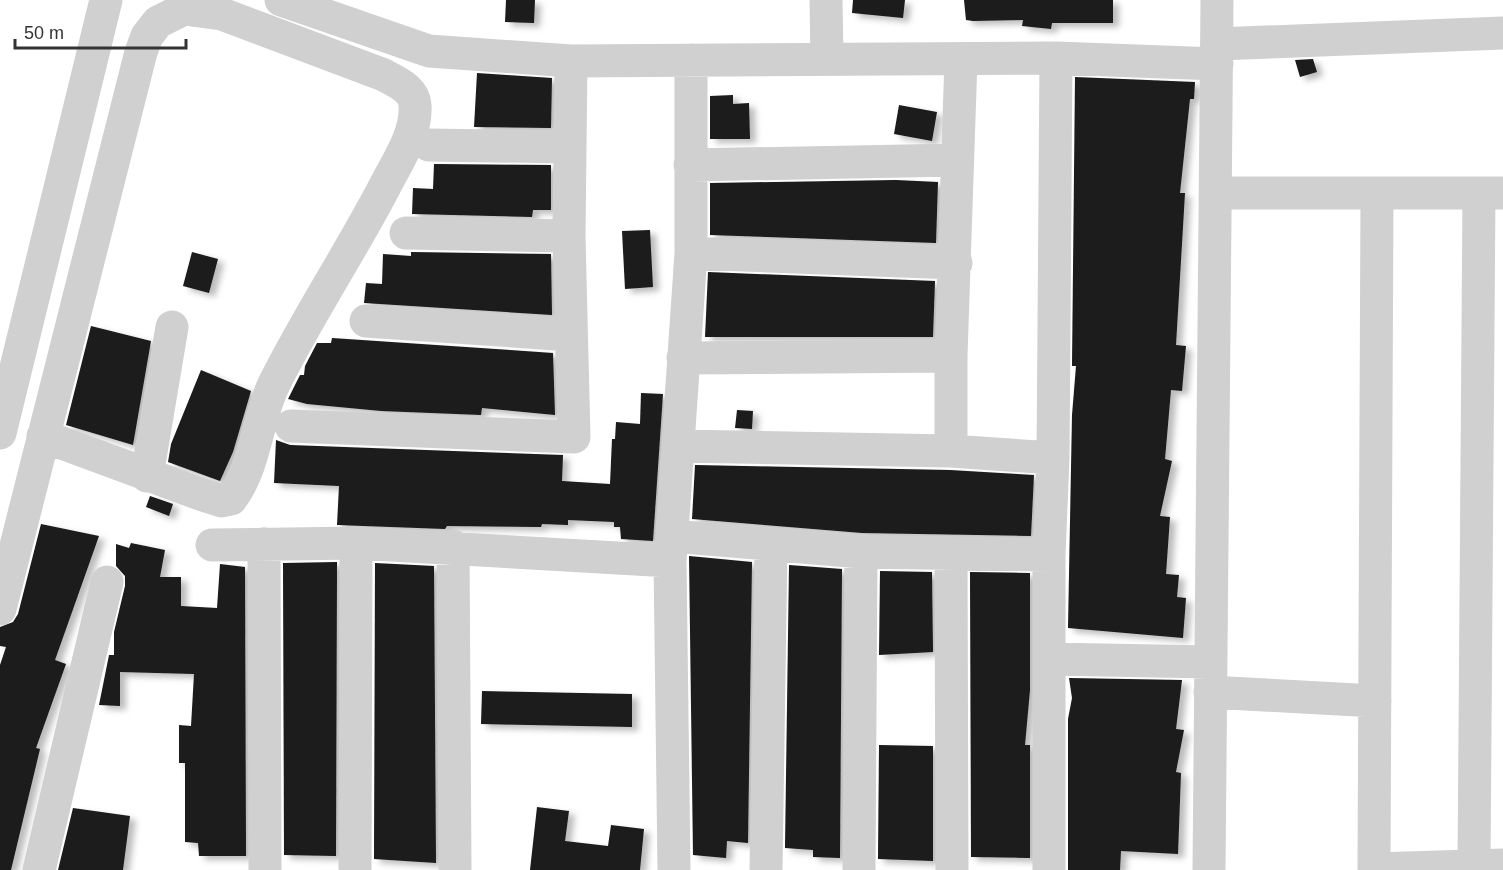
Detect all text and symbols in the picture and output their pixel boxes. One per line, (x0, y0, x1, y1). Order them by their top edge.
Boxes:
scale bar (15, 12, 186, 50)
text: 50 m (24, 23, 64, 43)

